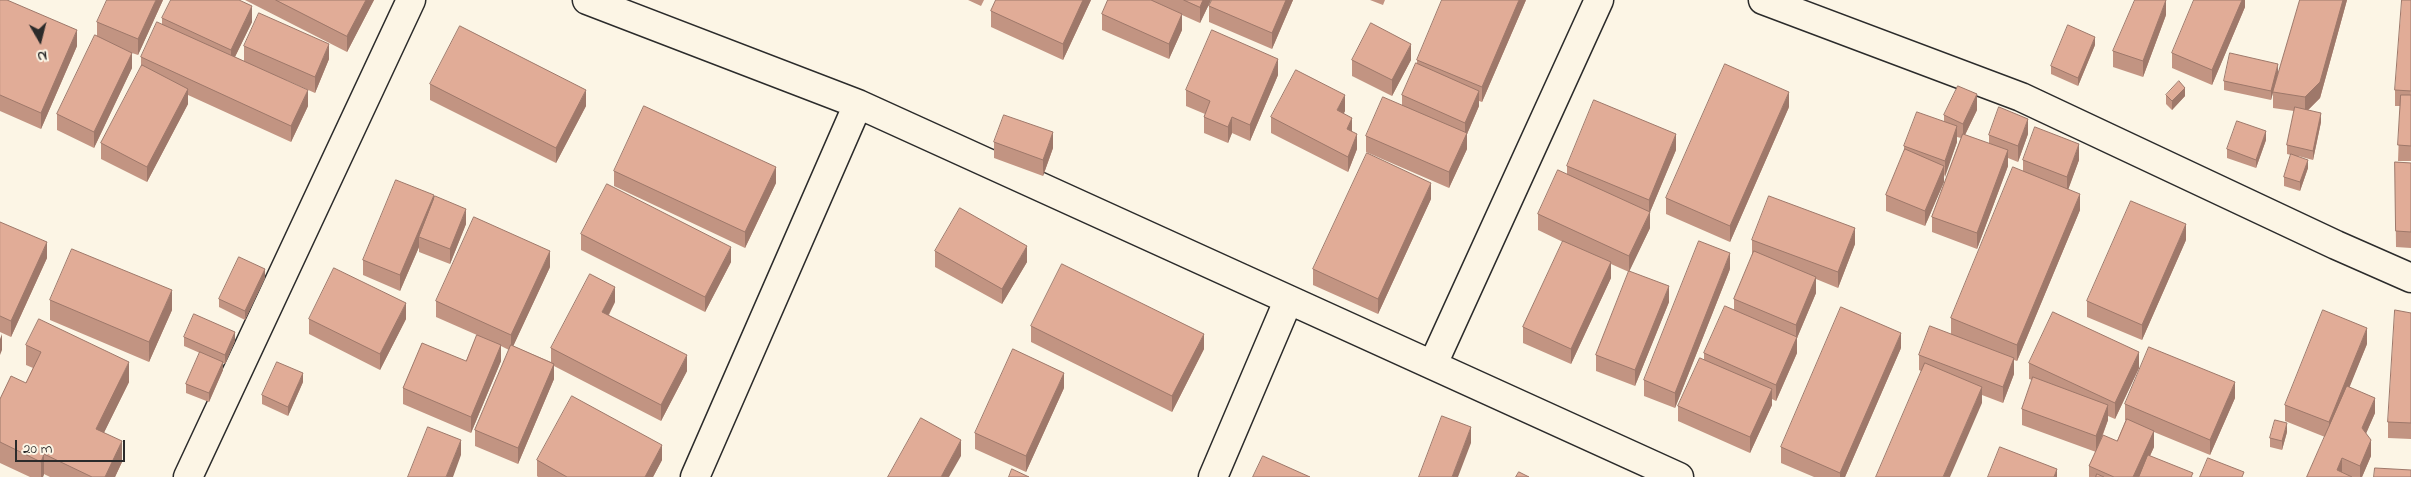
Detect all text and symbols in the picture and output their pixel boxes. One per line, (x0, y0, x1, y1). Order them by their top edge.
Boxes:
north arrow (15, 15, 65, 65)
text: N (36, 44, 48, 66)
scale bar (18, 430, 128, 462)
text: 20 m (23, 438, 52, 460)

